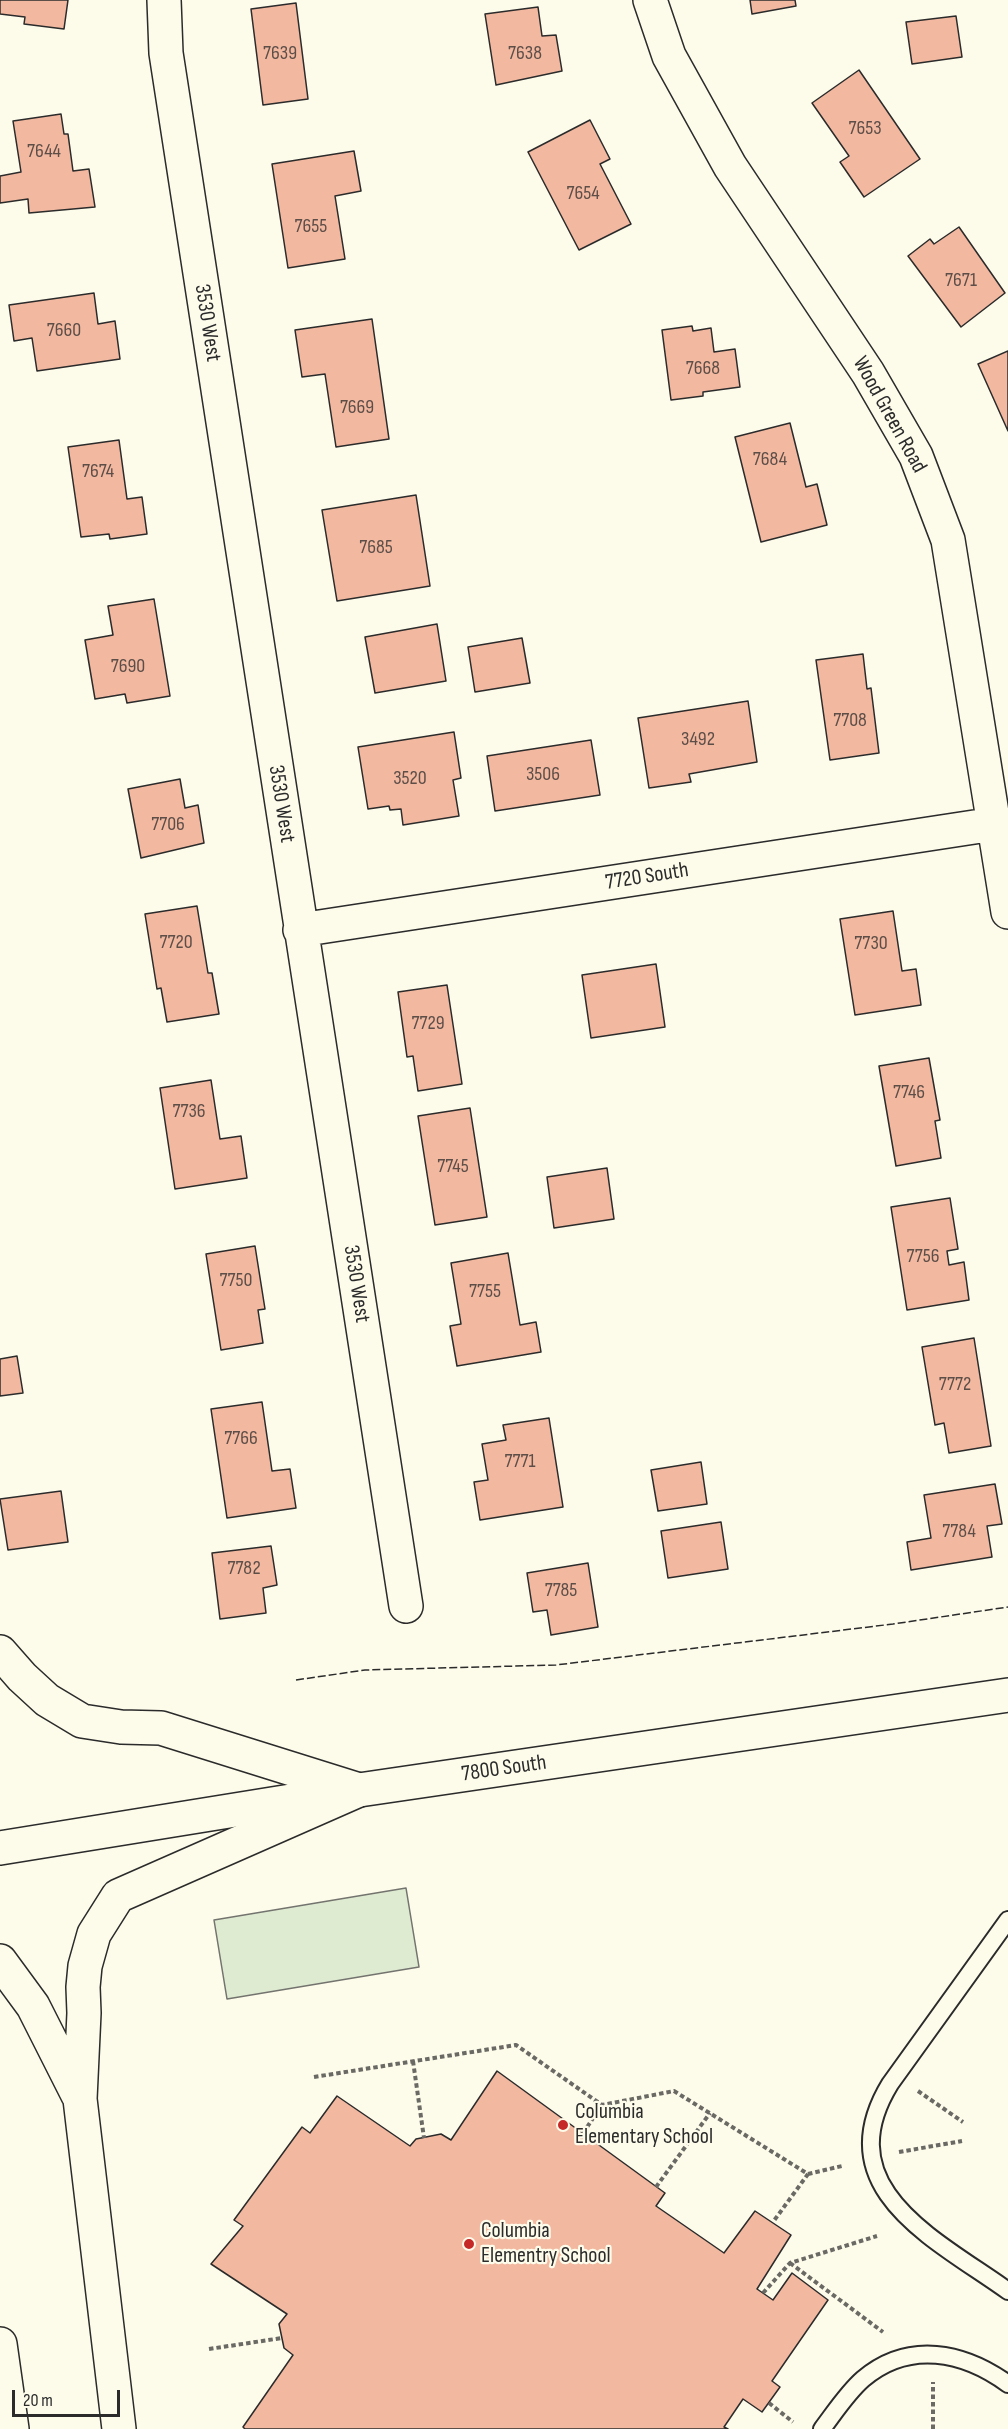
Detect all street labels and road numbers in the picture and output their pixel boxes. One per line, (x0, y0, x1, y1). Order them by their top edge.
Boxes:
street label: 3530 West (188, 282, 226, 364)
street label: Wood Green Road (846, 352, 932, 478)
street label: 3530 West (262, 763, 300, 845)
street label: 7720 South (604, 857, 690, 897)
street label: 3530 West (337, 1243, 375, 1325)
street label: 7800 South (460, 1750, 548, 1788)

